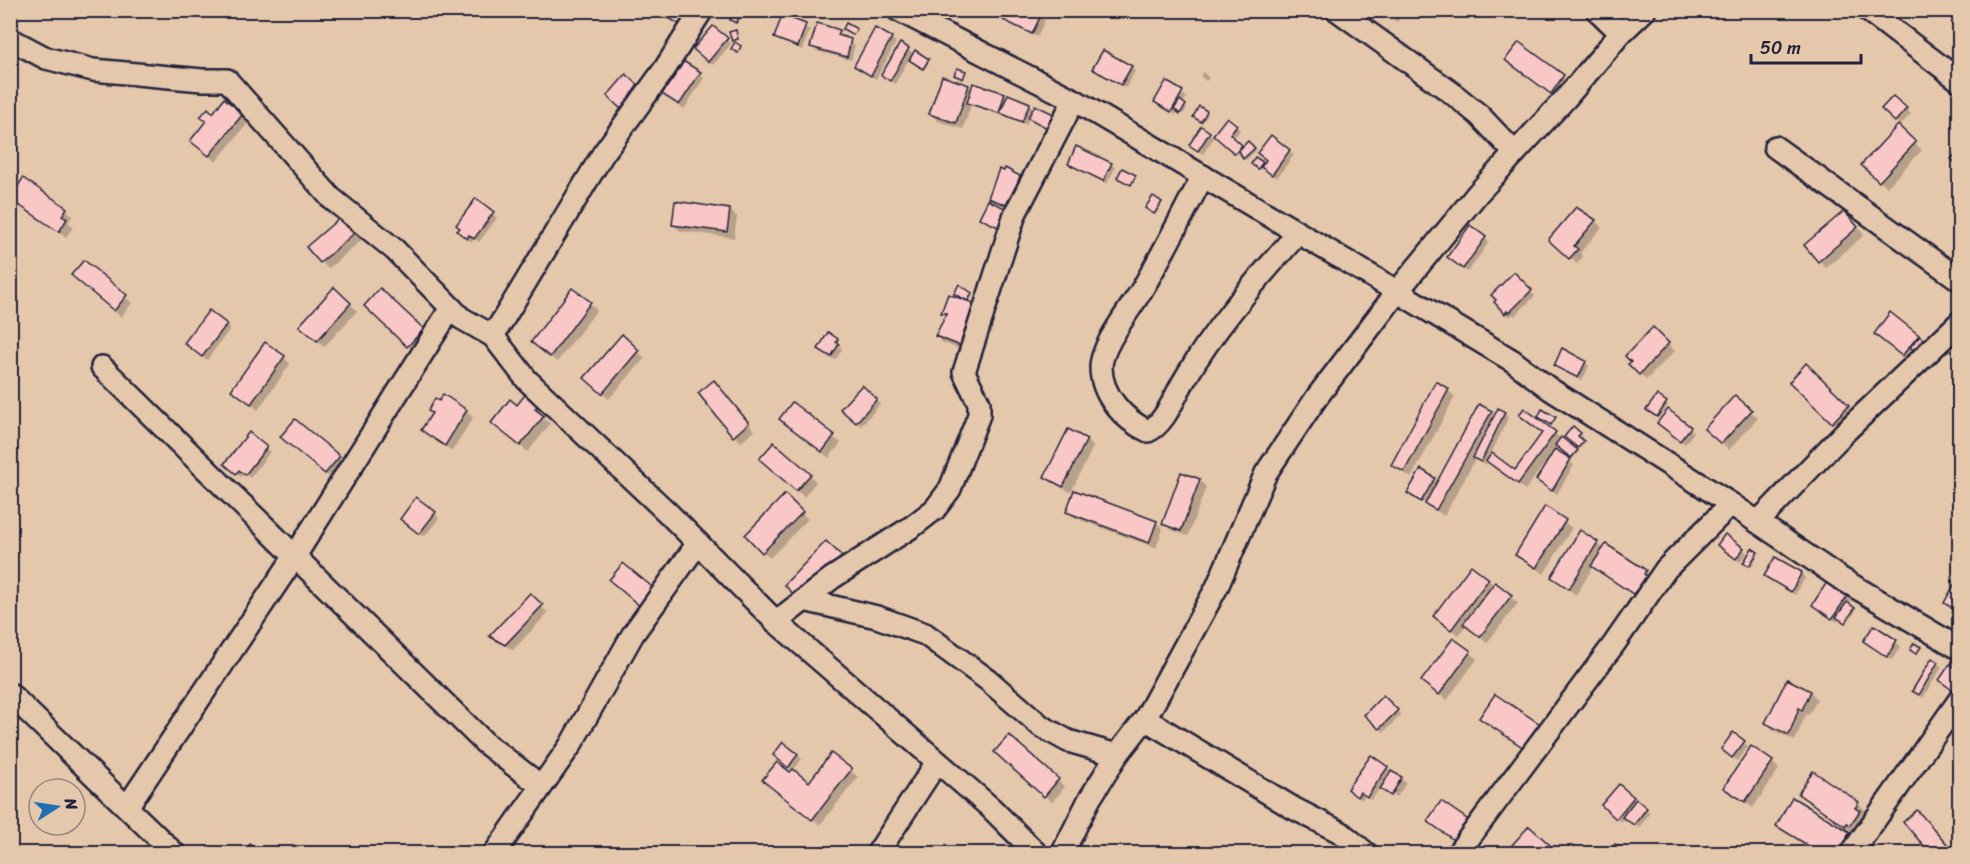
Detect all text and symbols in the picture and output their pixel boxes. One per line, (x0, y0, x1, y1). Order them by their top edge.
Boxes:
scale bar (1751, 27, 1860, 65)
text: 50 m (1760, 32, 1801, 64)
north arrow (27, 777, 87, 837)
text: N (56, 795, 87, 813)

